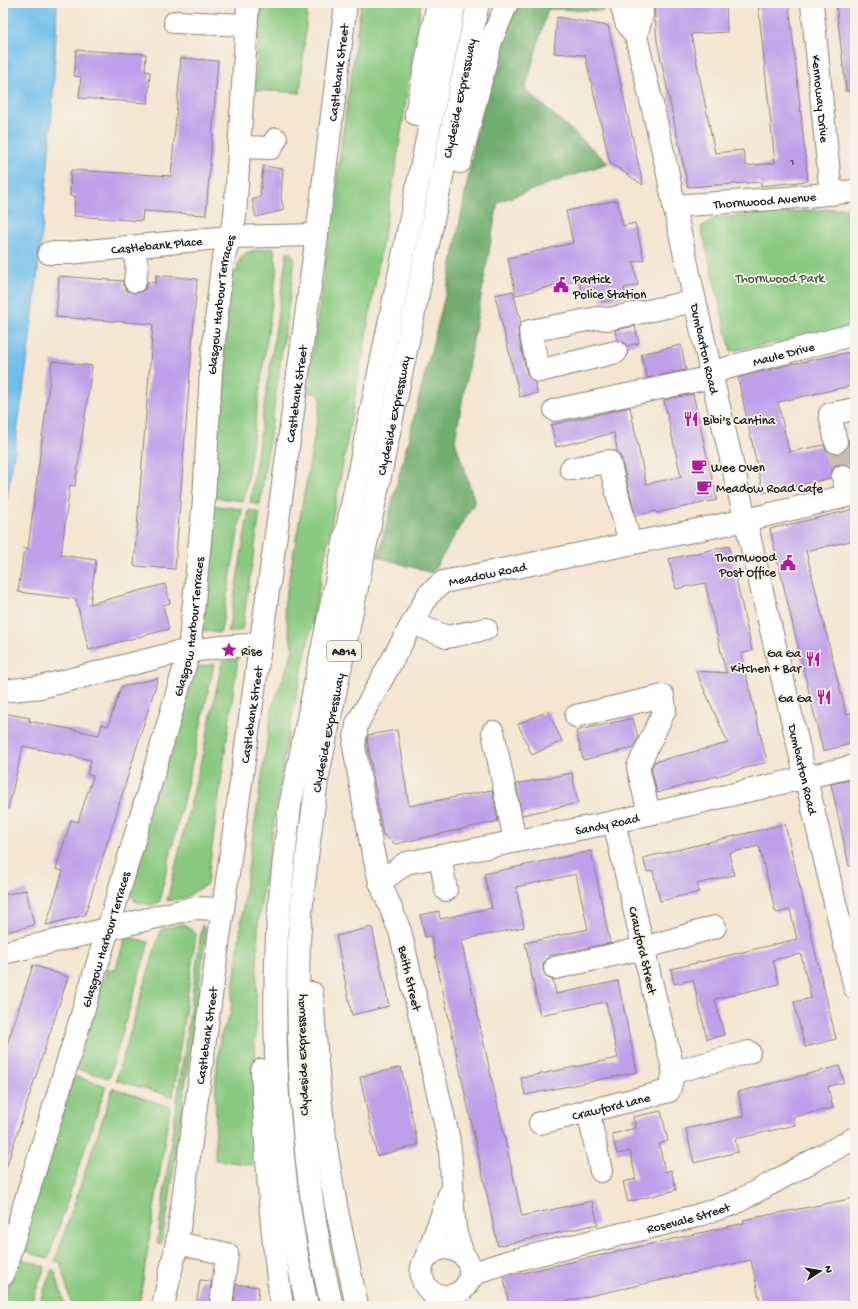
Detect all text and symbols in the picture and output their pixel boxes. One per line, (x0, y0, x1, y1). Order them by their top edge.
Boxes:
street label: Castlebank Street (326, 22, 354, 122)
street label: Clydeside Expressway (441, 37, 481, 160)
street label: Kennoway Drive (807, 54, 831, 144)
house number: 1 (789, 157, 794, 169)
street label: Thornwood Avenue (712, 190, 817, 213)
street label: Glasgow Harbour Terraces (206, 233, 240, 375)
street label: Castlebank Place (111, 235, 203, 259)
park label: Thornwood Park (735, 272, 825, 287)
place label: Partick Police Station (572, 273, 647, 303)
public building icon: Partick Police Station (552, 276, 570, 294)
street label: Dumbarton Road (686, 301, 721, 397)
street label: Maule Drive (751, 340, 817, 371)
street label: Castlebank Street (284, 343, 312, 444)
street label: Clydeside Expressway (375, 354, 415, 477)
restaurant icon: Bibi's Cantina (682, 410, 700, 428)
place label: Bibi's Cantina (702, 414, 776, 429)
cafe icon: Wee Oven (690, 457, 708, 475)
place label: Wee Oven (711, 461, 766, 476)
cafe icon: Meadow Road Cafe (695, 478, 713, 496)
place label: Meadow Road Cafe (716, 482, 823, 497)
place label: Thornwood Post Office (714, 551, 777, 581)
public building icon: Thornwood Post Office (779, 554, 797, 572)
street label: Glasgow Harbour Terraces (171, 555, 208, 699)
street label: Meadow Road (448, 560, 529, 591)
place icon: Rise (220, 641, 238, 659)
road number: A814 (327, 641, 361, 661)
place label: Rise (241, 645, 262, 660)
place label: Ga Ga Kitchen + Bar (730, 647, 802, 677)
restaurant icon: Ga Ga Kitchen + Bar (804, 650, 822, 668)
street label: Castlebank Street (239, 664, 267, 764)
street label: Clydeside Expressway (310, 671, 349, 794)
restaurant icon: Ga Ga (815, 688, 833, 706)
place label: Ga Ga (778, 692, 813, 707)
street label: Dumbarton Road (783, 722, 819, 818)
street label: Sandy Road (574, 811, 642, 839)
street label: Glasgow Harbour Terraces (80, 869, 135, 1010)
street label: Crawford Street (624, 905, 659, 998)
street label: Beith Street (394, 944, 424, 1014)
street label: Castlebank Street (194, 985, 222, 1085)
street label: Clydeside Expressway (294, 993, 313, 1116)
street label: Crawford Lane (571, 1091, 652, 1125)
street label: Rosevale Street (645, 1200, 734, 1238)
north arrow (800, 1251, 840, 1291)
text: N (821, 1265, 834, 1274)

